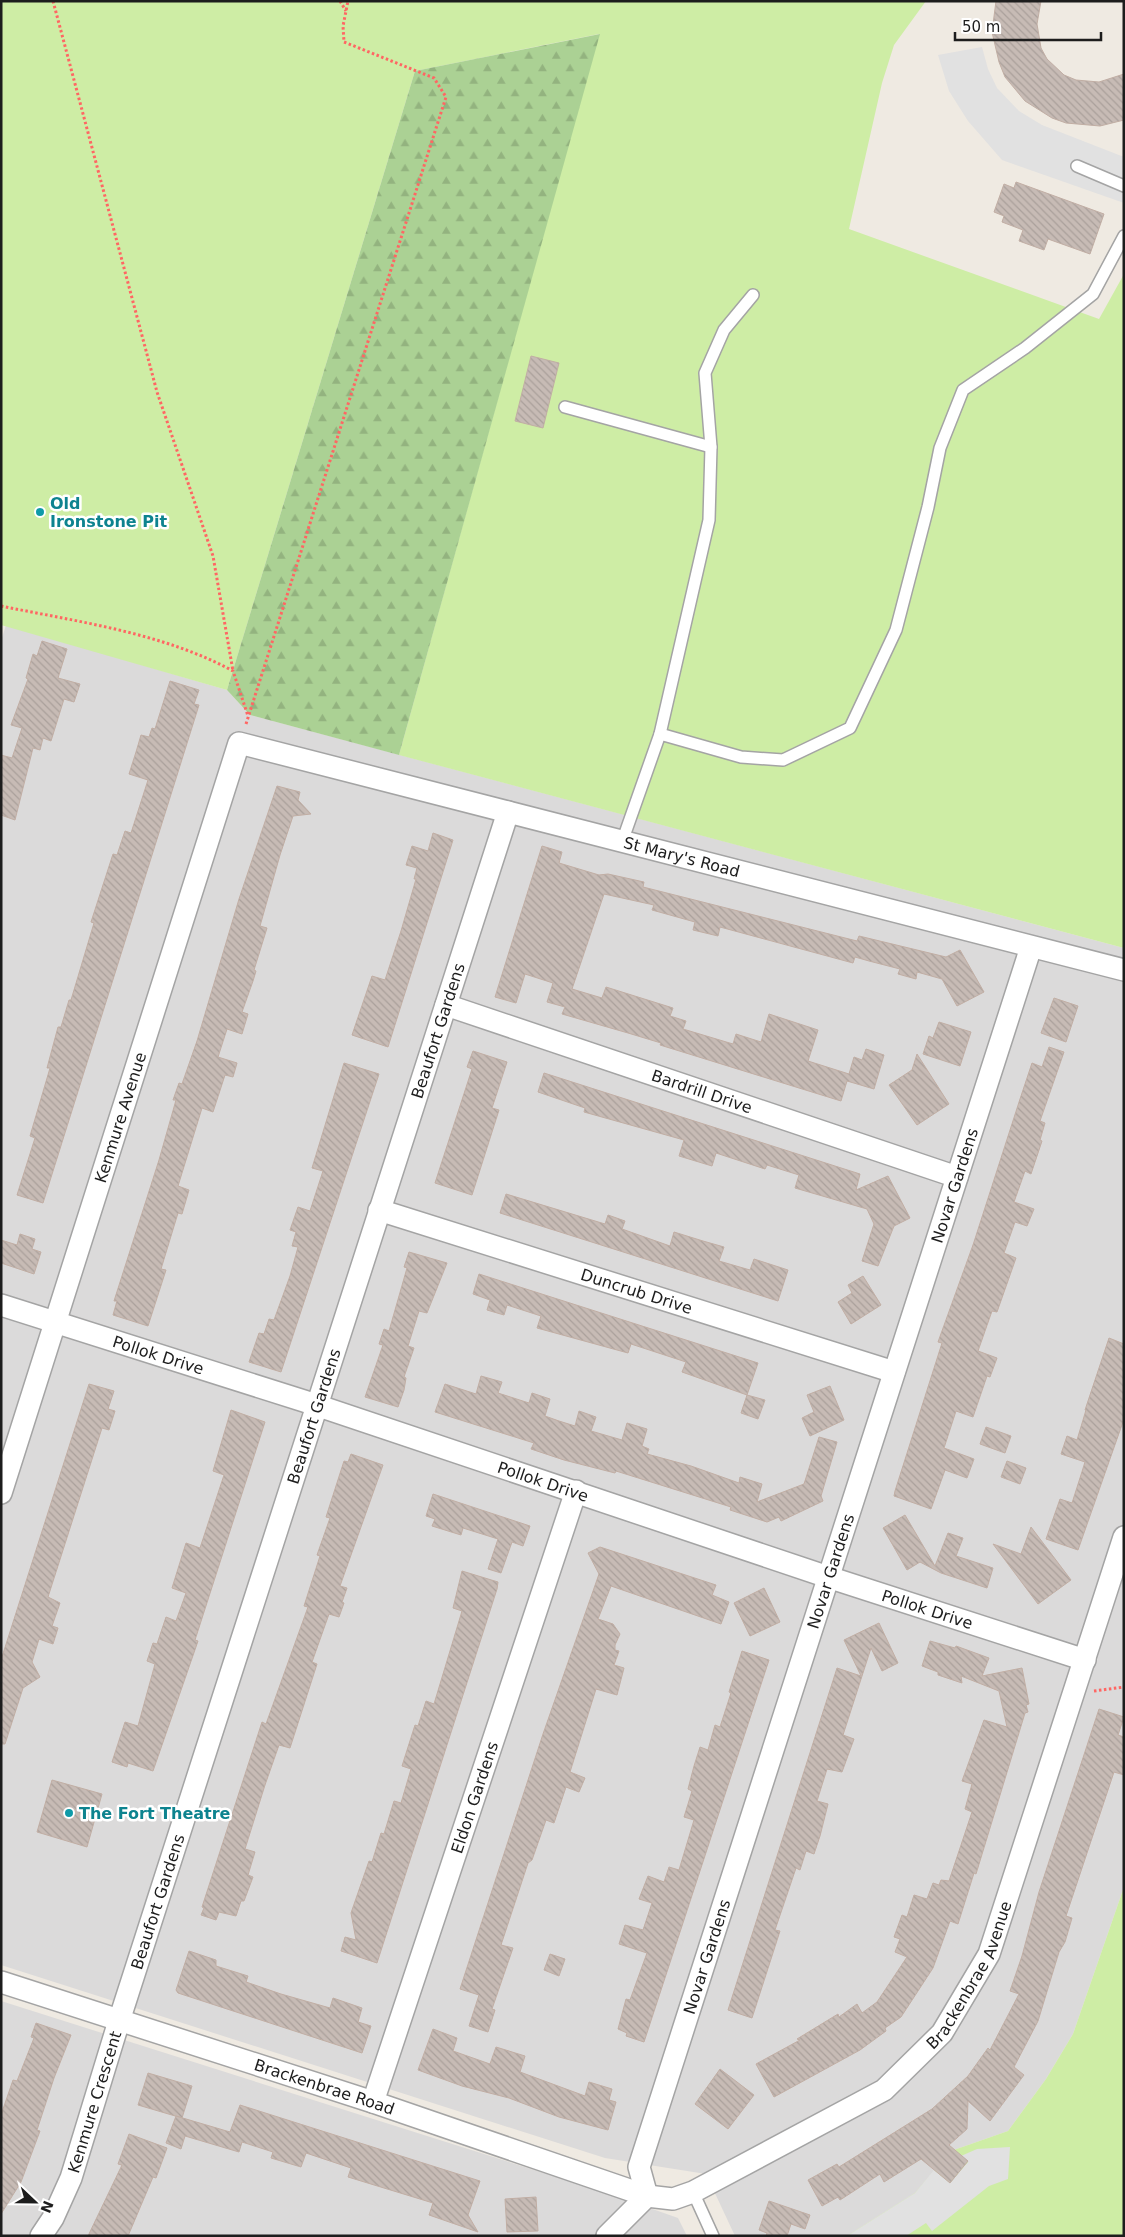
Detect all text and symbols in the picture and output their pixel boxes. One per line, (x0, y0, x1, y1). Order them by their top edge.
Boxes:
scale bar (955, 10, 1101, 42)
text: 50 m (962, 18, 1000, 36)
place label: Old Ironstone Pit (50, 494, 167, 531)
marker: Old Ironstone Pit (34, 506, 46, 518)
street label: St Mary's Road (622, 833, 742, 881)
street label: Beaufort Gardens (407, 961, 468, 1101)
street label: Kenmure Avenue (91, 1050, 150, 1185)
street label: Bardrill Drive (649, 1065, 755, 1117)
street label: Novar Gardens (927, 1126, 982, 1245)
street label: Duncrub Drive (578, 1265, 695, 1317)
street label: Pollok Drive (110, 1331, 206, 1378)
street label: Beaufort Gardens (283, 1346, 344, 1486)
street label: Pollok Drive (495, 1457, 591, 1505)
street label: Novar Gardens (803, 1511, 858, 1631)
street label: Pollok Drive (879, 1586, 975, 1633)
street label: Eldon Gardens (447, 1739, 502, 1856)
place label: The Fort Theatre (79, 1804, 231, 1823)
marker: The Fort Theatre (63, 1807, 75, 1819)
street label: Beaufort Gardens (127, 1832, 188, 1972)
street label: Novar Gardens (679, 1897, 734, 2017)
street label: Brackenbrae Avenue (922, 1899, 1015, 2053)
street label: Kenmure Crescent (64, 2029, 125, 2175)
street label: Brackenbrae Road (252, 2055, 397, 2118)
north arrow (10, 2177, 60, 2227)
text: N (37, 2198, 57, 2215)

